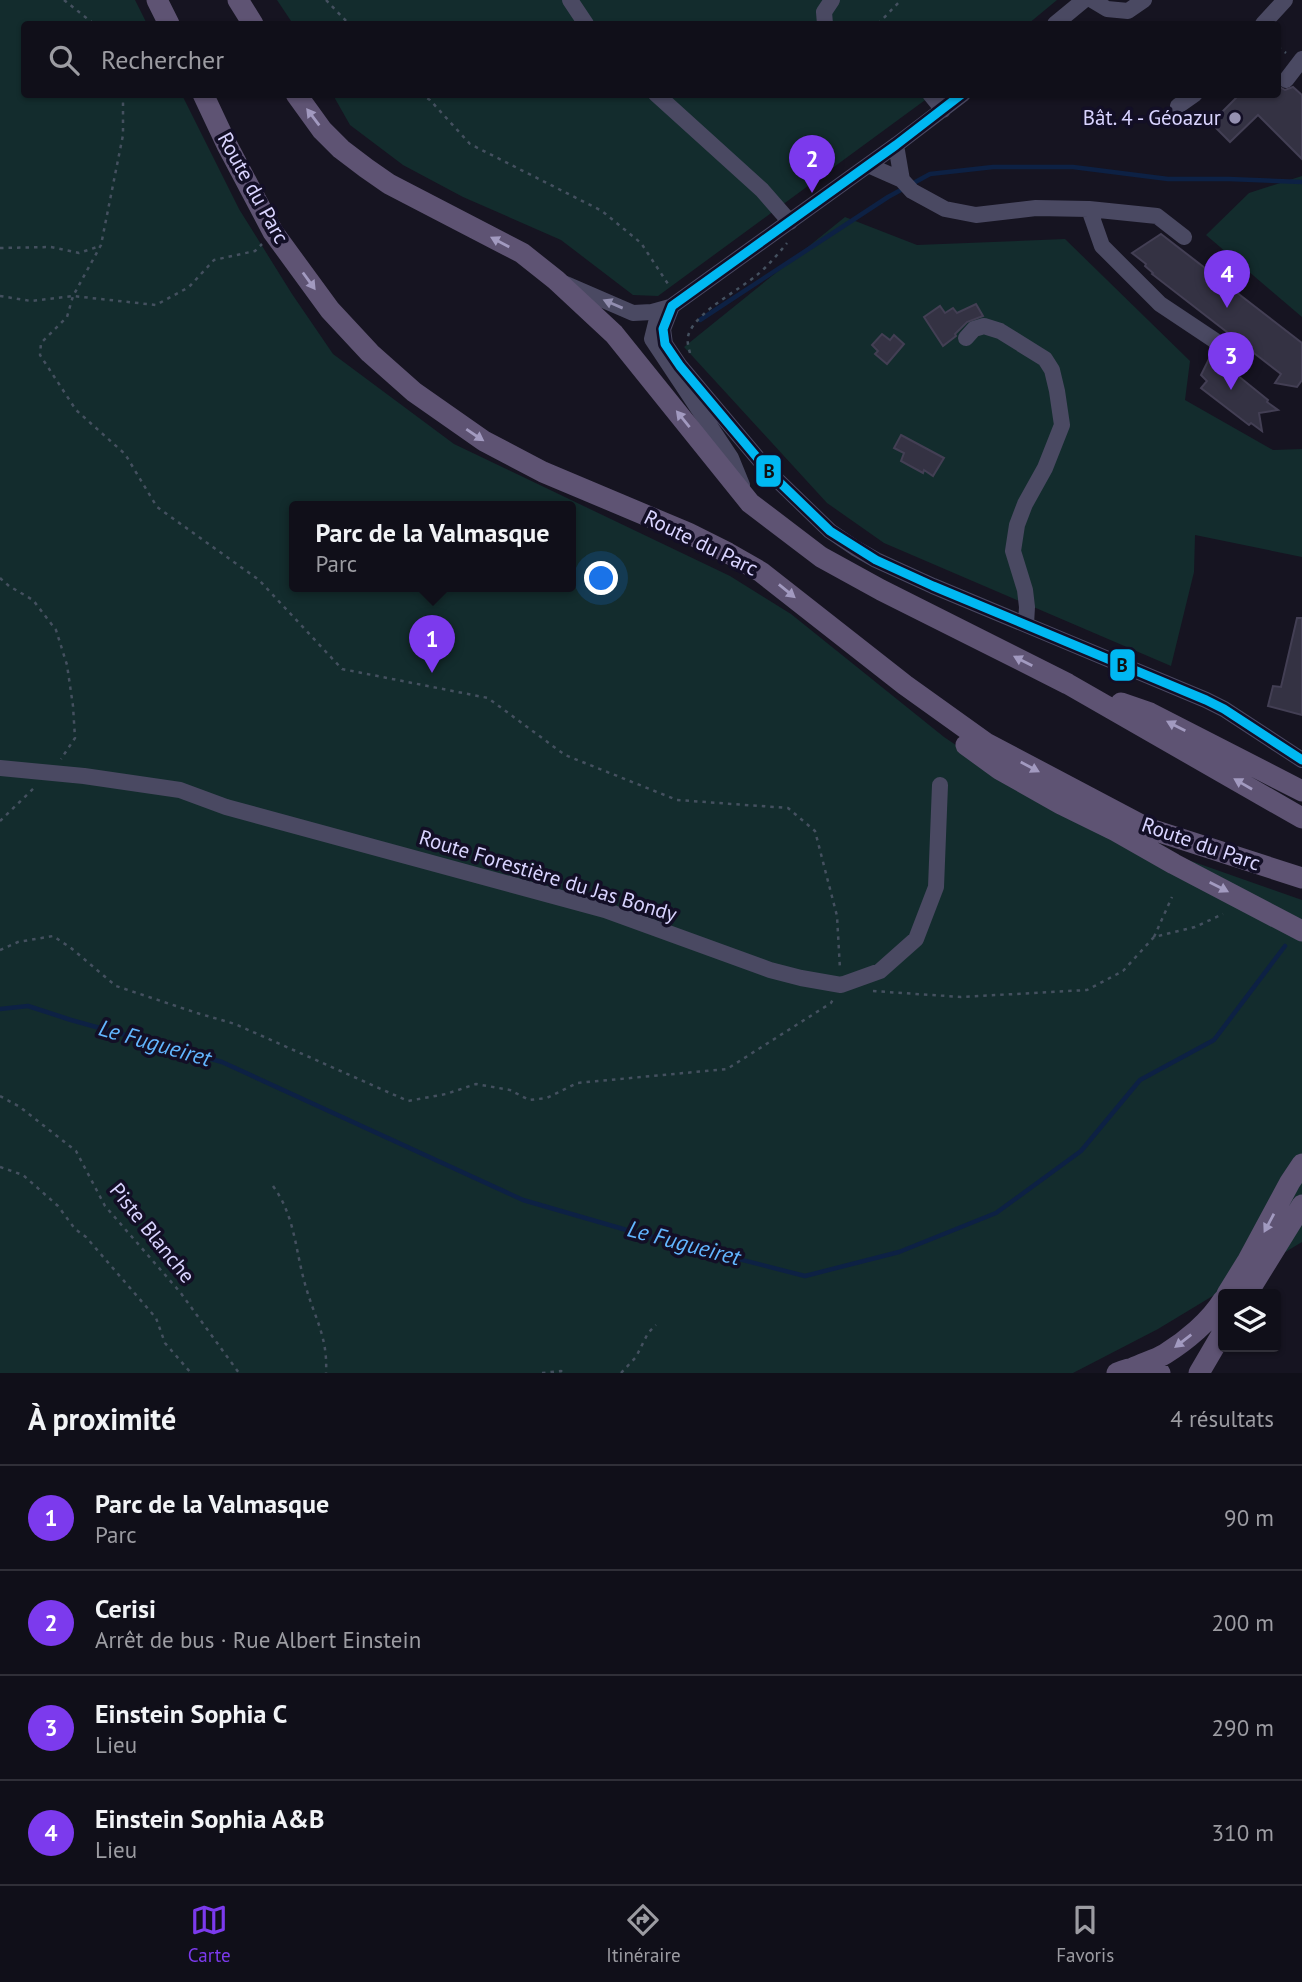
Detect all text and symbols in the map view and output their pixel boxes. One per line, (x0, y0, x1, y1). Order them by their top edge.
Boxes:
search box (21, 21, 1281, 98)
icon: search (45, 41, 83, 79)
text: Rechercher (101, 43, 224, 76)
place label: Bât. 4 - Géoazur (1083, 104, 1221, 131)
one-way arrow (306, 108, 320, 126)
marker: Bât. 4 - Géoazur (1227, 110, 1243, 126)
street label: Route du Parc (212, 127, 295, 248)
pin: 2 (789, 135, 835, 193)
one-way arrow (490, 236, 510, 248)
pin: 4 (1204, 250, 1250, 308)
one-way arrow (302, 272, 316, 290)
one-way arrow (602, 299, 623, 310)
pin: 3 (1208, 332, 1254, 390)
one-way arrow (675, 411, 690, 429)
one-way arrow (465, 428, 484, 441)
line badge: B (755, 454, 782, 488)
text: B (763, 459, 775, 483)
popup (289, 501, 576, 592)
street label: Route du Parc (640, 503, 763, 582)
text: Parc de la Valmasque (315, 516, 550, 549)
text: Parc (315, 549, 357, 578)
your location (584, 561, 618, 595)
one-way arrow (778, 583, 795, 598)
pin: 1 (409, 615, 455, 673)
line badge: B (1109, 648, 1136, 682)
text: B (1116, 653, 1128, 677)
one-way arrow (1013, 656, 1033, 667)
one-way arrow (1166, 721, 1186, 732)
one-way arrow (1020, 761, 1040, 773)
one-way arrow (1233, 778, 1252, 790)
street label: Route du Parc (1138, 811, 1264, 876)
street label: Route Forestière du Jas Bondy (416, 823, 680, 928)
one-way arrow (1210, 881, 1230, 893)
water label: Le Fugueiret (95, 1013, 217, 1073)
street label: Piste Blanche (104, 1177, 201, 1288)
one-way arrow (1263, 1213, 1275, 1233)
water label: Le Fugueiret (624, 1214, 746, 1272)
map controls (1218, 1289, 1281, 1352)
button: layers (1218, 1289, 1281, 1352)
one-way arrow (1175, 1333, 1193, 1348)
text: À proximité (28, 1399, 176, 1438)
text: 4 résultats (1170, 1404, 1274, 1433)
text: Parc de la Valmasque (95, 1487, 329, 1520)
text: 1 (44, 1503, 58, 1532)
text: 90 m (1224, 1503, 1274, 1532)
text: Parc (95, 1520, 137, 1549)
text: Cerisi (95, 1592, 156, 1625)
text: 2 (44, 1608, 58, 1637)
text: 200 m (1212, 1608, 1274, 1637)
text: Arrêt de bus · Rue Albert Einstein (95, 1625, 421, 1654)
text: Einstein Sophia C (95, 1697, 287, 1730)
text: 3 (44, 1713, 58, 1742)
text: 290 m (1212, 1713, 1274, 1742)
text: Lieu (95, 1730, 137, 1759)
text: Einstein Sophia A&B (95, 1802, 324, 1835)
text: 4 (44, 1818, 58, 1847)
text: 310 m (1212, 1818, 1274, 1847)
text: Lieu (95, 1835, 137, 1864)
tab: Carte (188, 1901, 231, 1967)
tab: Itinéraire (606, 1901, 681, 1967)
tab: Favoris (1056, 1901, 1114, 1967)

